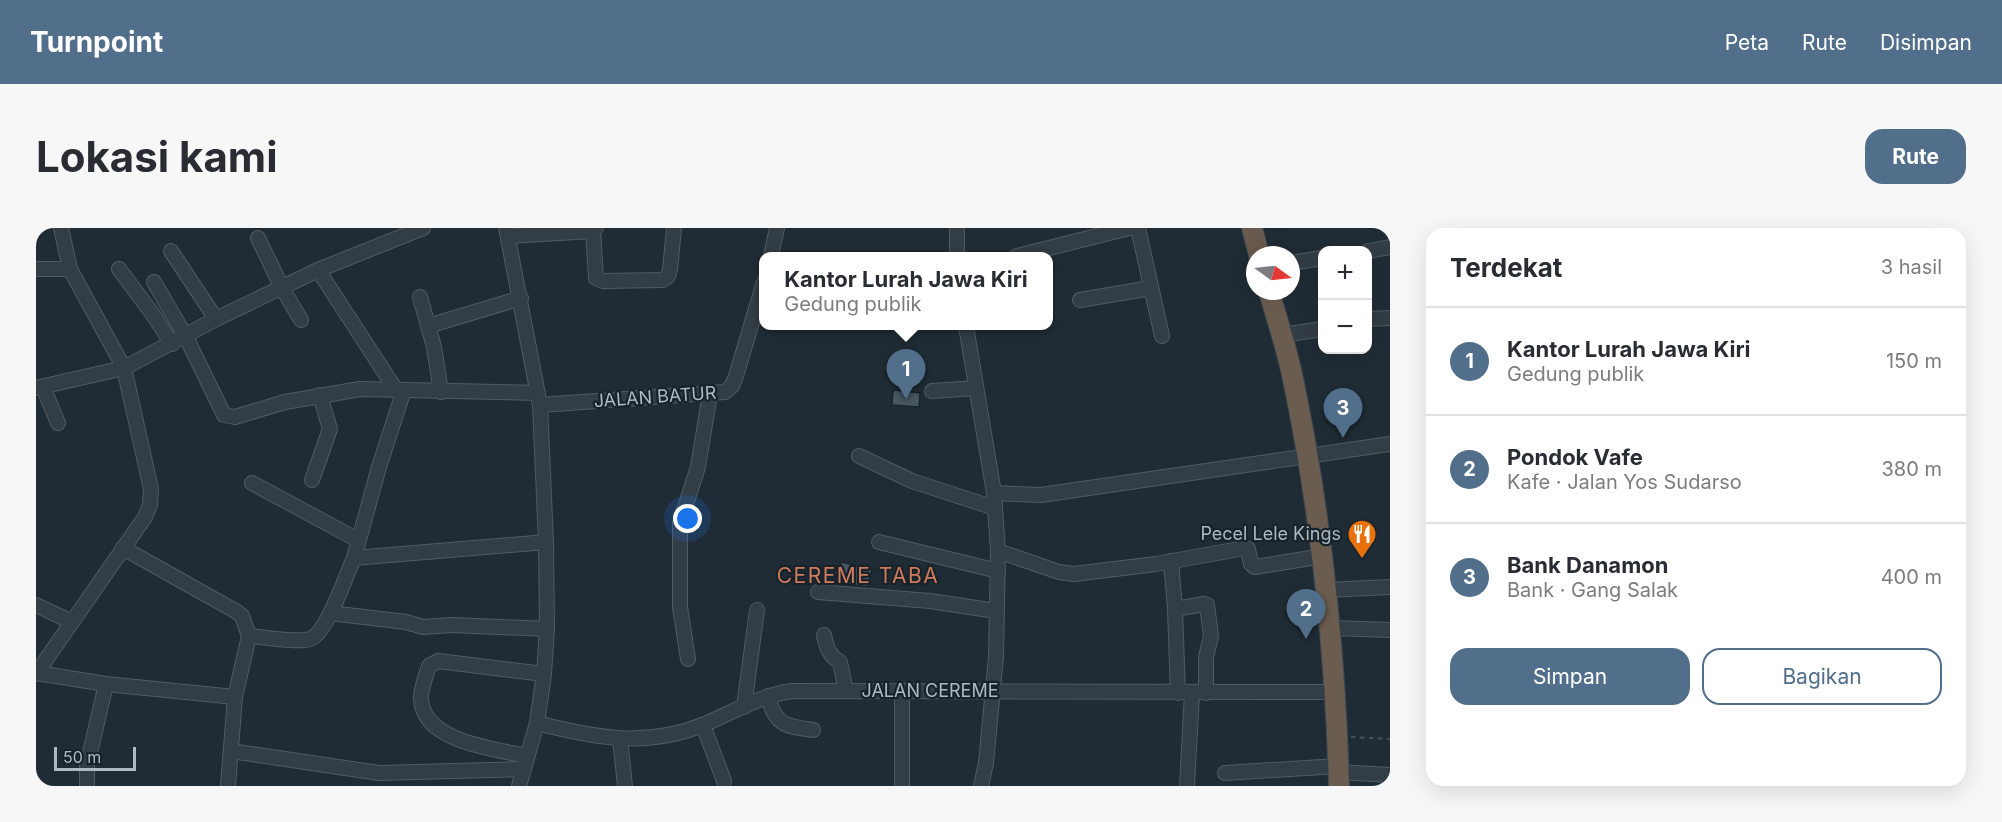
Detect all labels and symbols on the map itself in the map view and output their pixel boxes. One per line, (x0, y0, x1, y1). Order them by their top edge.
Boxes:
north arrow (1246, 246, 1300, 300)
pin: 1 (886, 350, 926, 399)
street label: JALAN BATUR (593, 382, 717, 411)
pin: 3 (1324, 388, 1362, 438)
your location (673, 504, 702, 533)
restaurant icon: Pecel Lele Kings (1346, 518, 1378, 560)
place label: Pecel Lele Kings (1200, 523, 1341, 544)
district label: CEREME TABA (777, 563, 939, 588)
pin: 2 (1286, 590, 1326, 639)
street label: JALAN CEREME (861, 680, 999, 701)
scale bar (54, 744, 136, 772)

